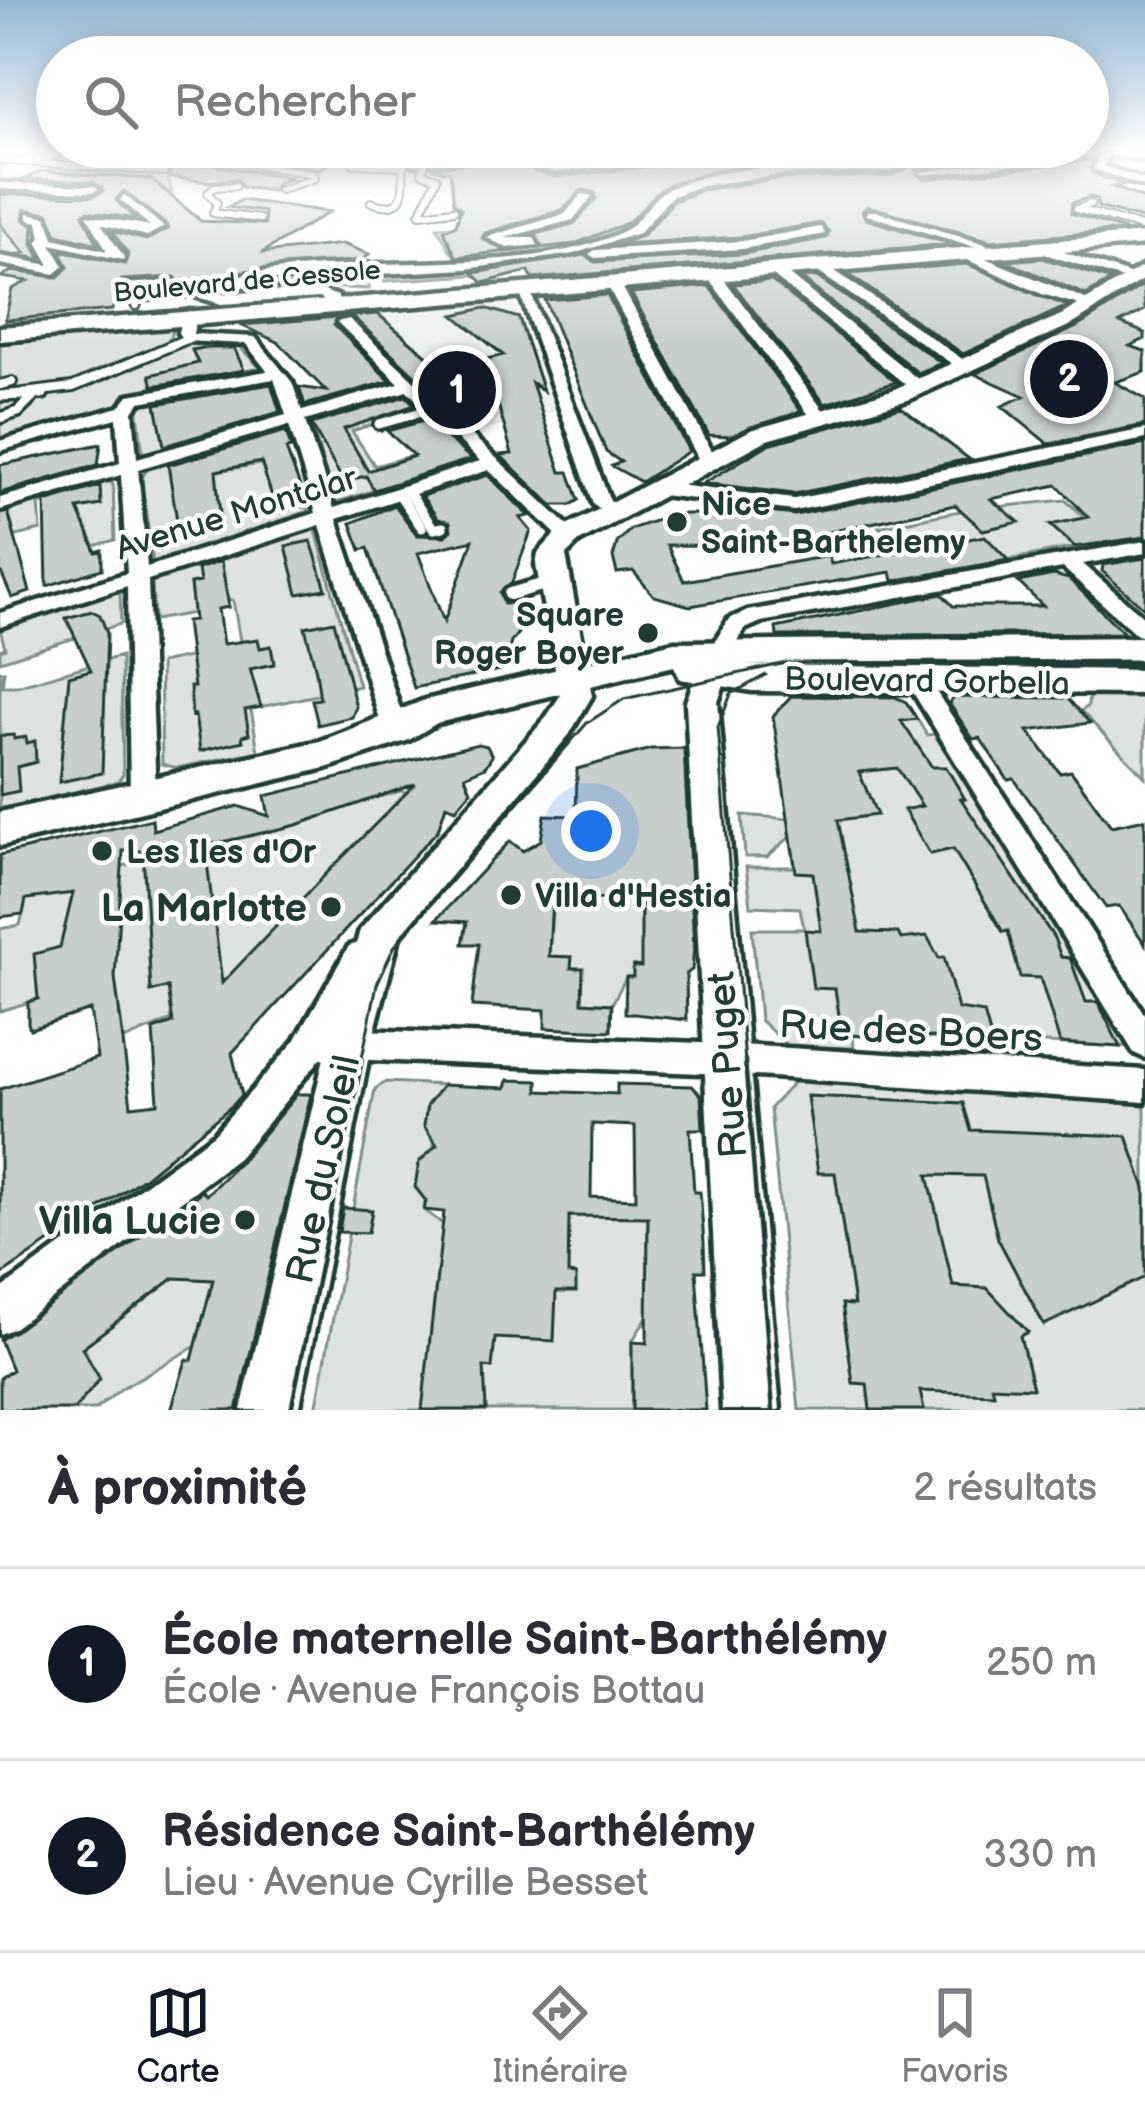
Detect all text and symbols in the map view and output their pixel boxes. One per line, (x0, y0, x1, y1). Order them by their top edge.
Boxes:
search box (36, 36, 1109, 168)
icon: search (78, 69, 144, 135)
text: Rechercher (174, 75, 415, 130)
street label: Boulevard de Cessole (112, 254, 382, 310)
pin: 2 (1030, 334, 1108, 424)
pin: 1 (418, 345, 496, 435)
street label: Avenue Montclar (111, 458, 363, 570)
place label: Nice Saint-Barthelemy (701, 485, 965, 563)
marker: Nice Saint-Barthelemy (664, 509, 690, 535)
place label: Square Roger Boyer (434, 596, 625, 674)
marker: Square Roger Boyer (635, 620, 661, 646)
street label: Boulevard Gorbella (784, 660, 1070, 704)
your location (561, 801, 621, 861)
place label: Les Iles d'Or (126, 833, 317, 873)
marker: Les Iles d'Or (89, 838, 115, 864)
place label: Villa d'Hestia (535, 877, 732, 917)
marker: Villa d'Hestia (498, 882, 524, 908)
place label: La Marlotte (101, 886, 307, 933)
marker: La Marlotte (318, 894, 344, 920)
street label: Rue Puget (699, 970, 758, 1160)
street label: Rue des Boers (778, 1002, 1044, 1063)
street label: Rue du Soleil (277, 1051, 372, 1288)
place label: Villa Lucie (39, 1199, 221, 1246)
marker: Villa Lucie (232, 1207, 258, 1233)
text: À proximité (48, 1458, 307, 1519)
text: 2 résultats (913, 1465, 1097, 1512)
text: École maternelle Saint-Barthélémy (162, 1613, 887, 1668)
text: 1 (79, 1640, 95, 1687)
text: 250 m (986, 1640, 1097, 1687)
text: École · Avenue François Bottau (162, 1668, 706, 1715)
text: Résidence Saint-Barthélémy (162, 1805, 755, 1860)
text: 2 (75, 1832, 99, 1879)
text: 330 m (983, 1832, 1097, 1879)
text: Lieu · Avenue Cyrille Besset (162, 1860, 648, 1907)
tab: Carte (137, 1980, 220, 2092)
tab: Itinéraire (493, 1980, 628, 2092)
tab: Favoris (901, 1980, 1008, 2092)

